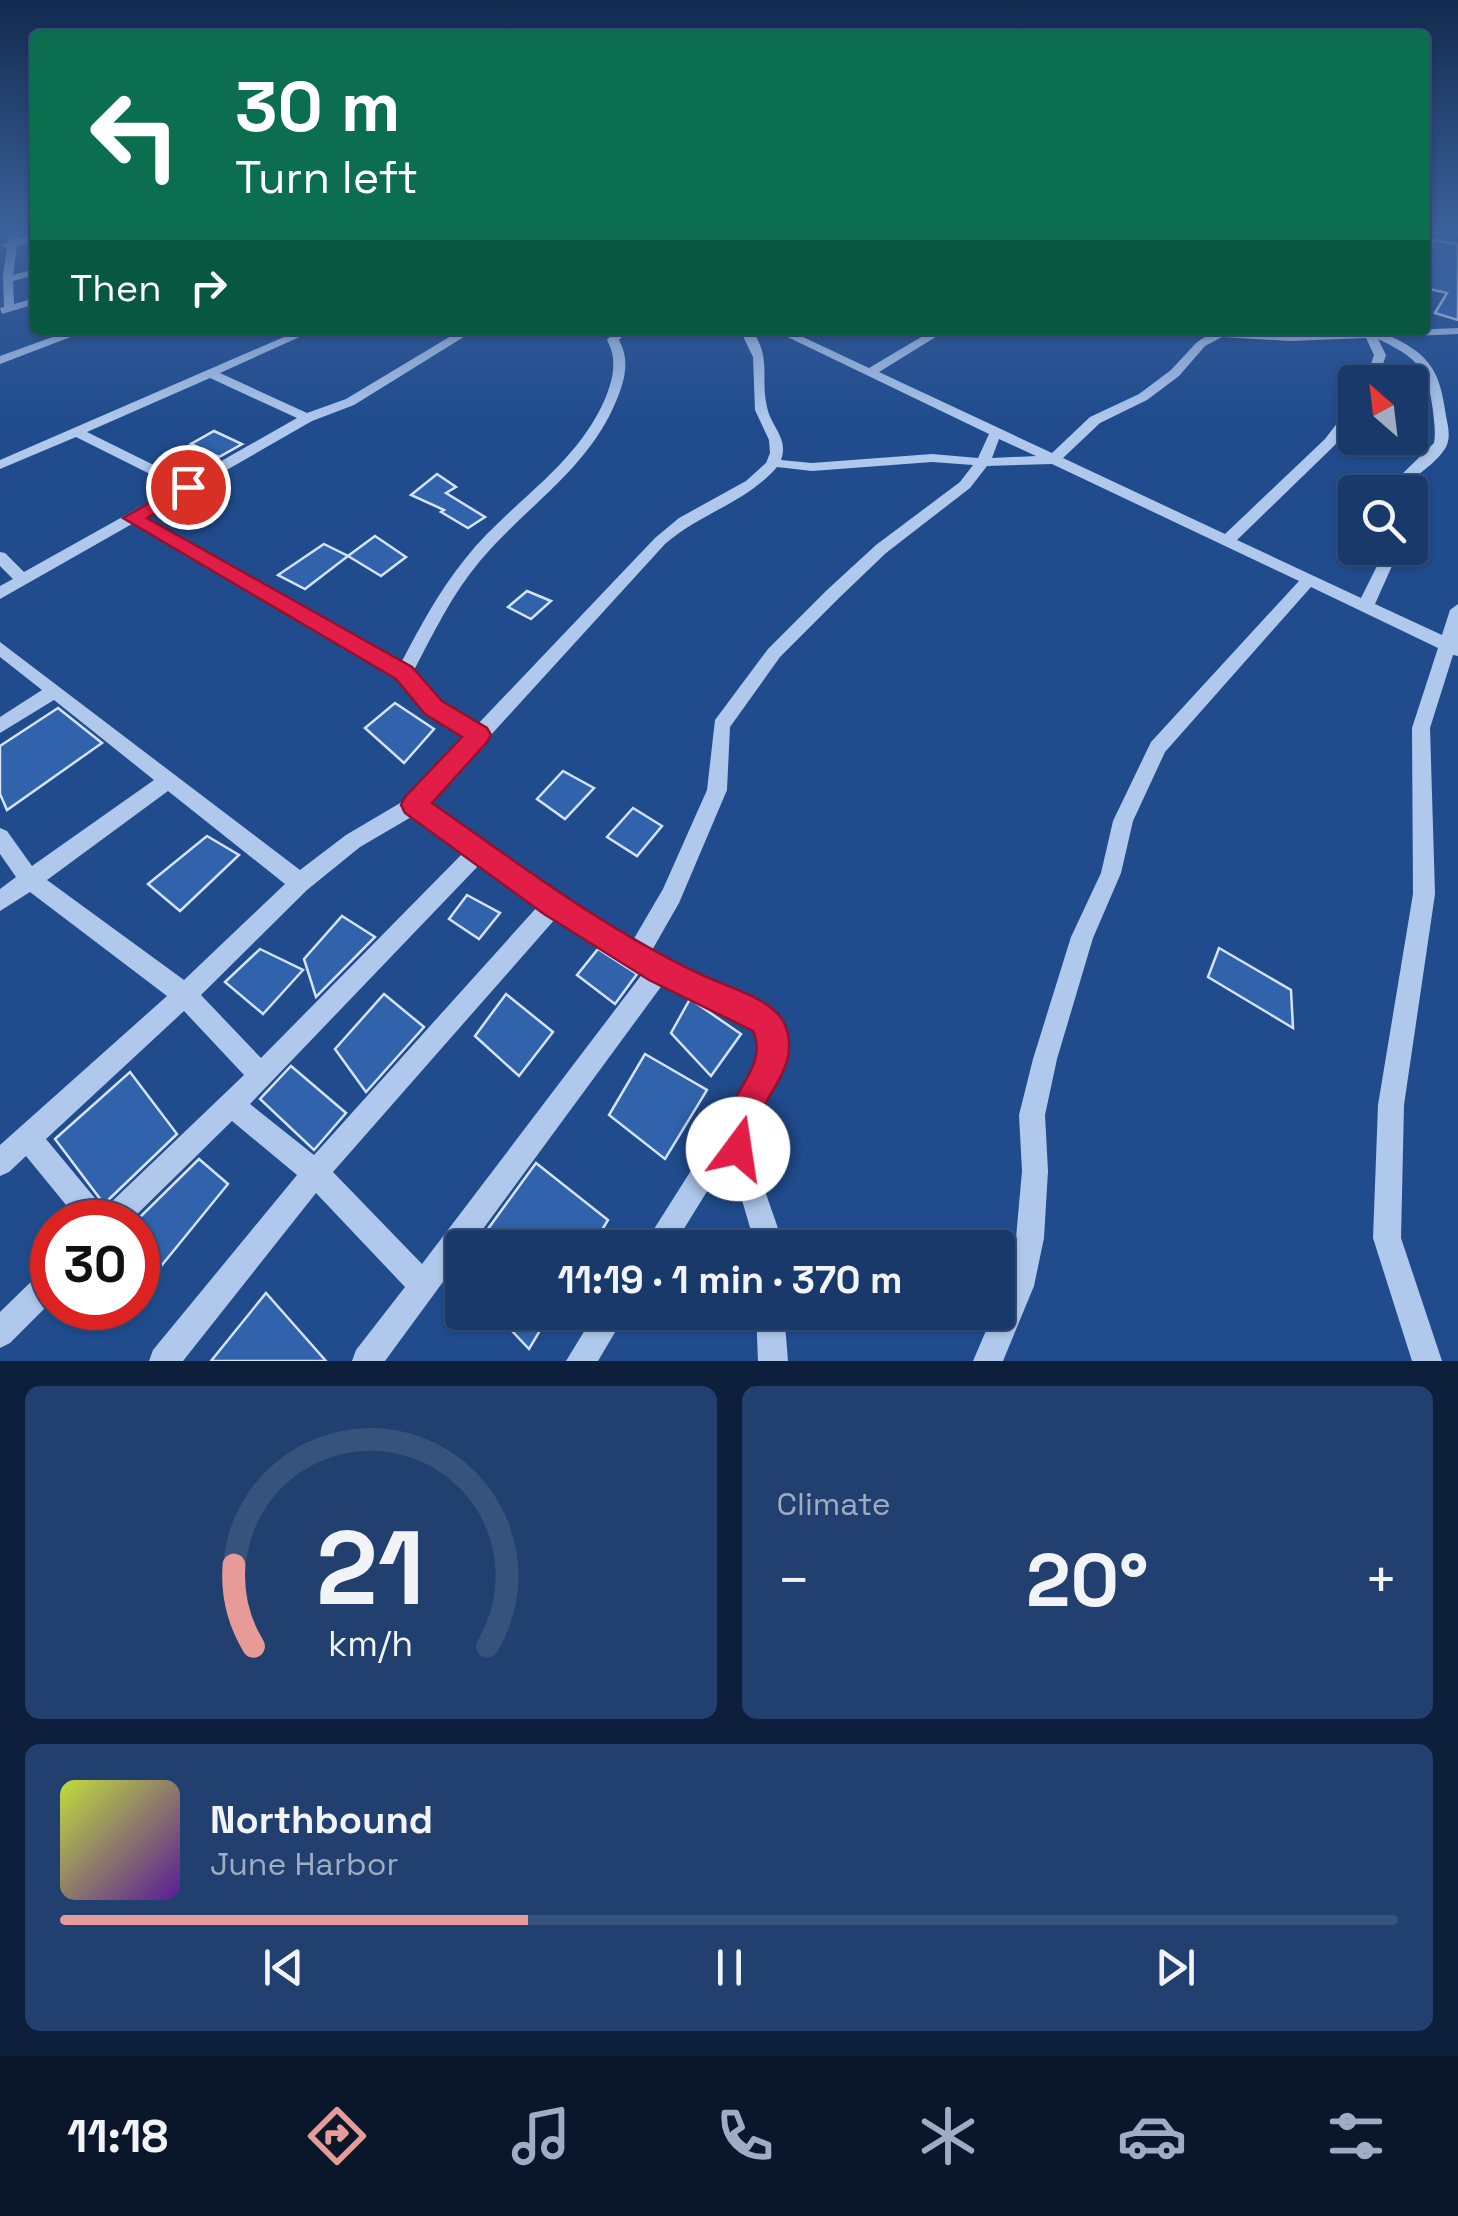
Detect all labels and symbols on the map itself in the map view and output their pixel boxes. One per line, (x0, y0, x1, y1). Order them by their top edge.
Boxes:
north arrow (1338, 365, 1428, 455)
pin (146, 445, 231, 530)
position arrow (686, 1097, 790, 1201)
speed limit sign: 30 (30, 1200, 160, 1330)

